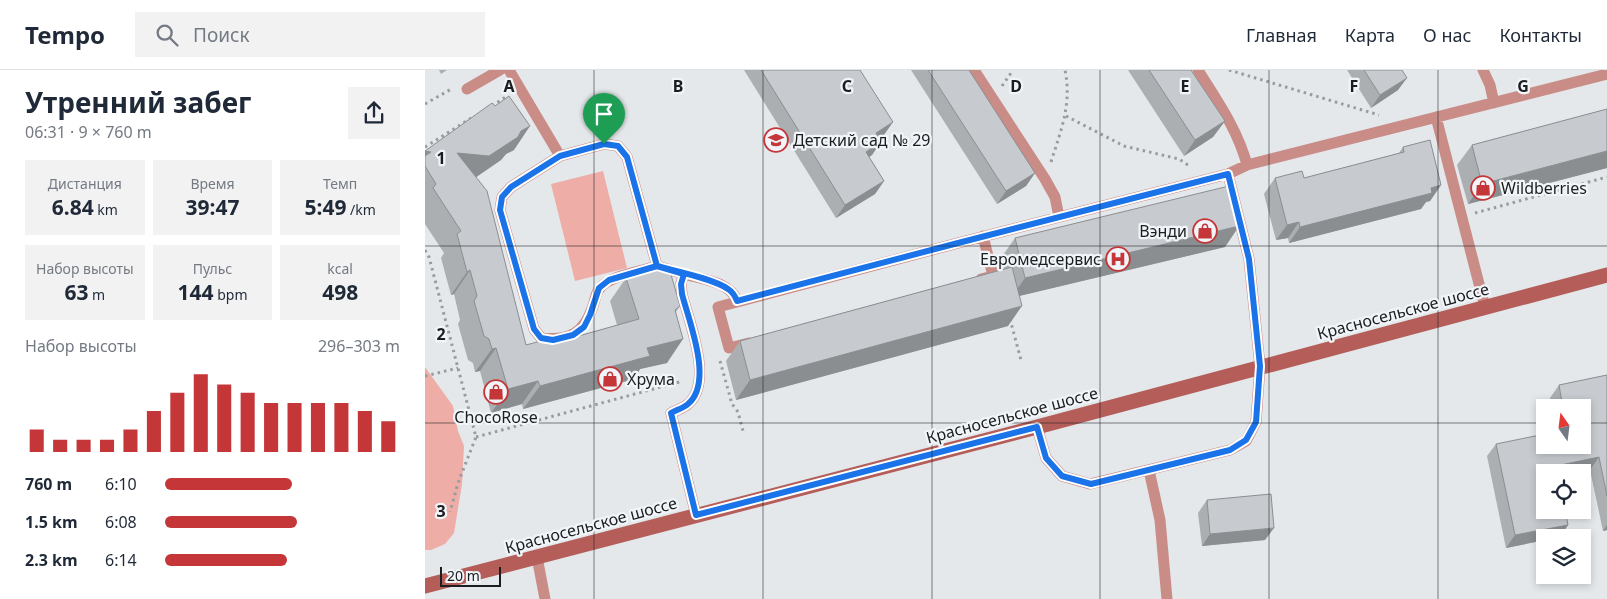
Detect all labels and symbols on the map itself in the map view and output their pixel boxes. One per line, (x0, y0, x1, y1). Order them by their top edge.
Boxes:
text: A (503, 75, 515, 97)
text: B (673, 75, 683, 97)
text: C (842, 75, 852, 97)
text: D (1010, 75, 1022, 97)
text: E (1181, 75, 1190, 97)
text: F (1350, 75, 1358, 97)
text: G (1517, 75, 1529, 97)
pin (583, 93, 625, 144)
school or university icon: Детский сад № 29 (763, 127, 789, 153)
place label: Детский сад № 29 (793, 129, 930, 151)
text: 1 (436, 147, 446, 169)
shop icon: Wildberries (1470, 175, 1496, 201)
place label: Wildberries (1501, 177, 1587, 199)
shop icon: Вэнди (1192, 218, 1218, 244)
place label: Вэнди (1139, 220, 1187, 242)
hospital icon: Евромедсервис (1105, 246, 1131, 272)
place label: Евромедсервис (980, 248, 1101, 270)
street label: Красносельское шоссе (1315, 277, 1492, 345)
text: 2 (436, 323, 446, 345)
shop icon: Хрума (597, 366, 623, 392)
place label: Хрума (627, 368, 675, 390)
shop icon: ChocoRose (483, 379, 509, 405)
street label: Красносельское шоссе (924, 381, 1101, 449)
north arrow (1536, 399, 1591, 454)
place label: ChocoRose (454, 406, 538, 428)
street label: Красносельское шоссе (503, 491, 680, 559)
text: 3 (436, 500, 446, 522)
scale bar (440, 564, 501, 587)

